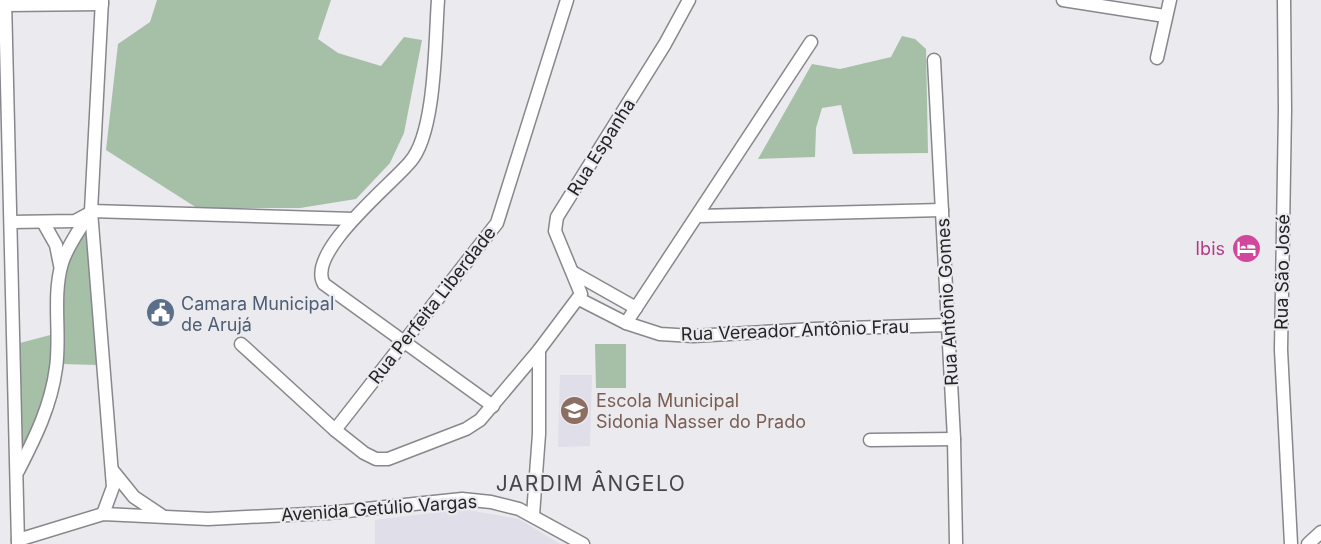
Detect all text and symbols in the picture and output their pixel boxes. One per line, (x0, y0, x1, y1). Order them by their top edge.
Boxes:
street label: Rua Espanha (563, 95, 639, 199)
street label: Rua São José (1270, 214, 1294, 330)
street label: Rua Antônio Gomes (932, 218, 962, 386)
street label: Rua Perfeita Liberdade (364, 222, 500, 388)
hotel icon: Ibis (1230, 232, 1262, 264)
place label: Ibis (1195, 238, 1225, 259)
place label: Camara Municipal de Arujá (181, 293, 334, 335)
public building icon: Camara Municipal de Arujá (144, 297, 176, 329)
street label: Rua Vereador Antônio Frau (681, 316, 909, 344)
place label: Escola Municipal Sidonia Nasser do Prado (596, 390, 806, 432)
school or university icon: Escola Municipal Sidonia Nasser do Prado (559, 394, 591, 426)
district label: JARDIM ÂNGELO (496, 470, 686, 496)
street label: Avenida Getúlio Vargas (280, 491, 478, 525)

